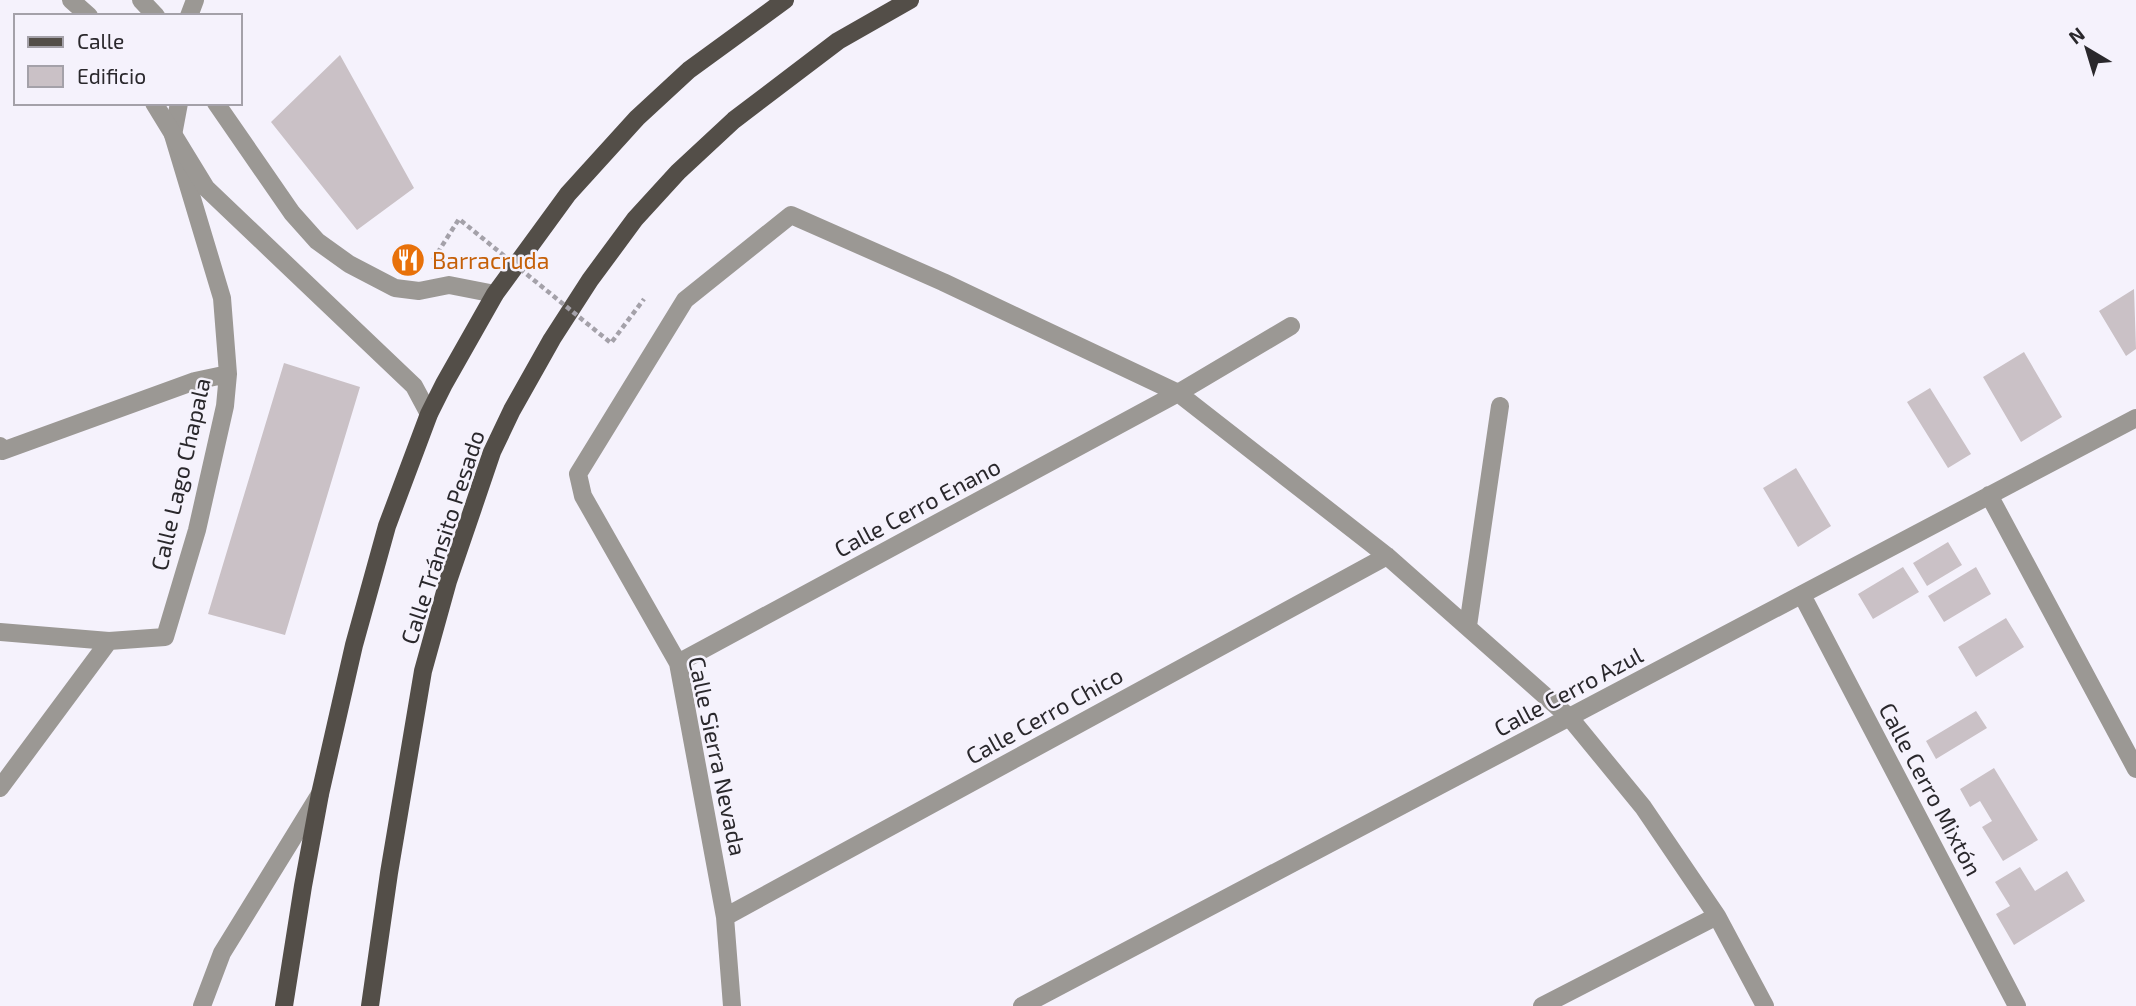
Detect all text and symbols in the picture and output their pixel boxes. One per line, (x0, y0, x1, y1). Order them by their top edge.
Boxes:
legend (14, 14, 242, 105)
north arrow (2052, 14, 2122, 84)
text: N (2064, 22, 2089, 48)
text: Calle (77, 28, 124, 53)
text: Edificio (77, 63, 146, 88)
restaurant icon: Barracruda (389, 241, 427, 279)
place label: Barracruda (432, 246, 549, 274)
street label: Calle Lago Chapala (144, 375, 216, 573)
street label: Calle Tránsito Pesado (394, 426, 490, 648)
street label: Calle Cerro Enano (829, 451, 1005, 563)
street label: Calle Cerro Azul (1489, 640, 1647, 742)
street label: Calle Sierra Nevada (683, 654, 753, 858)
street label: Calle Cerro Chico (961, 660, 1127, 770)
street label: Calle Cerro Mixtón (1874, 698, 1988, 880)

